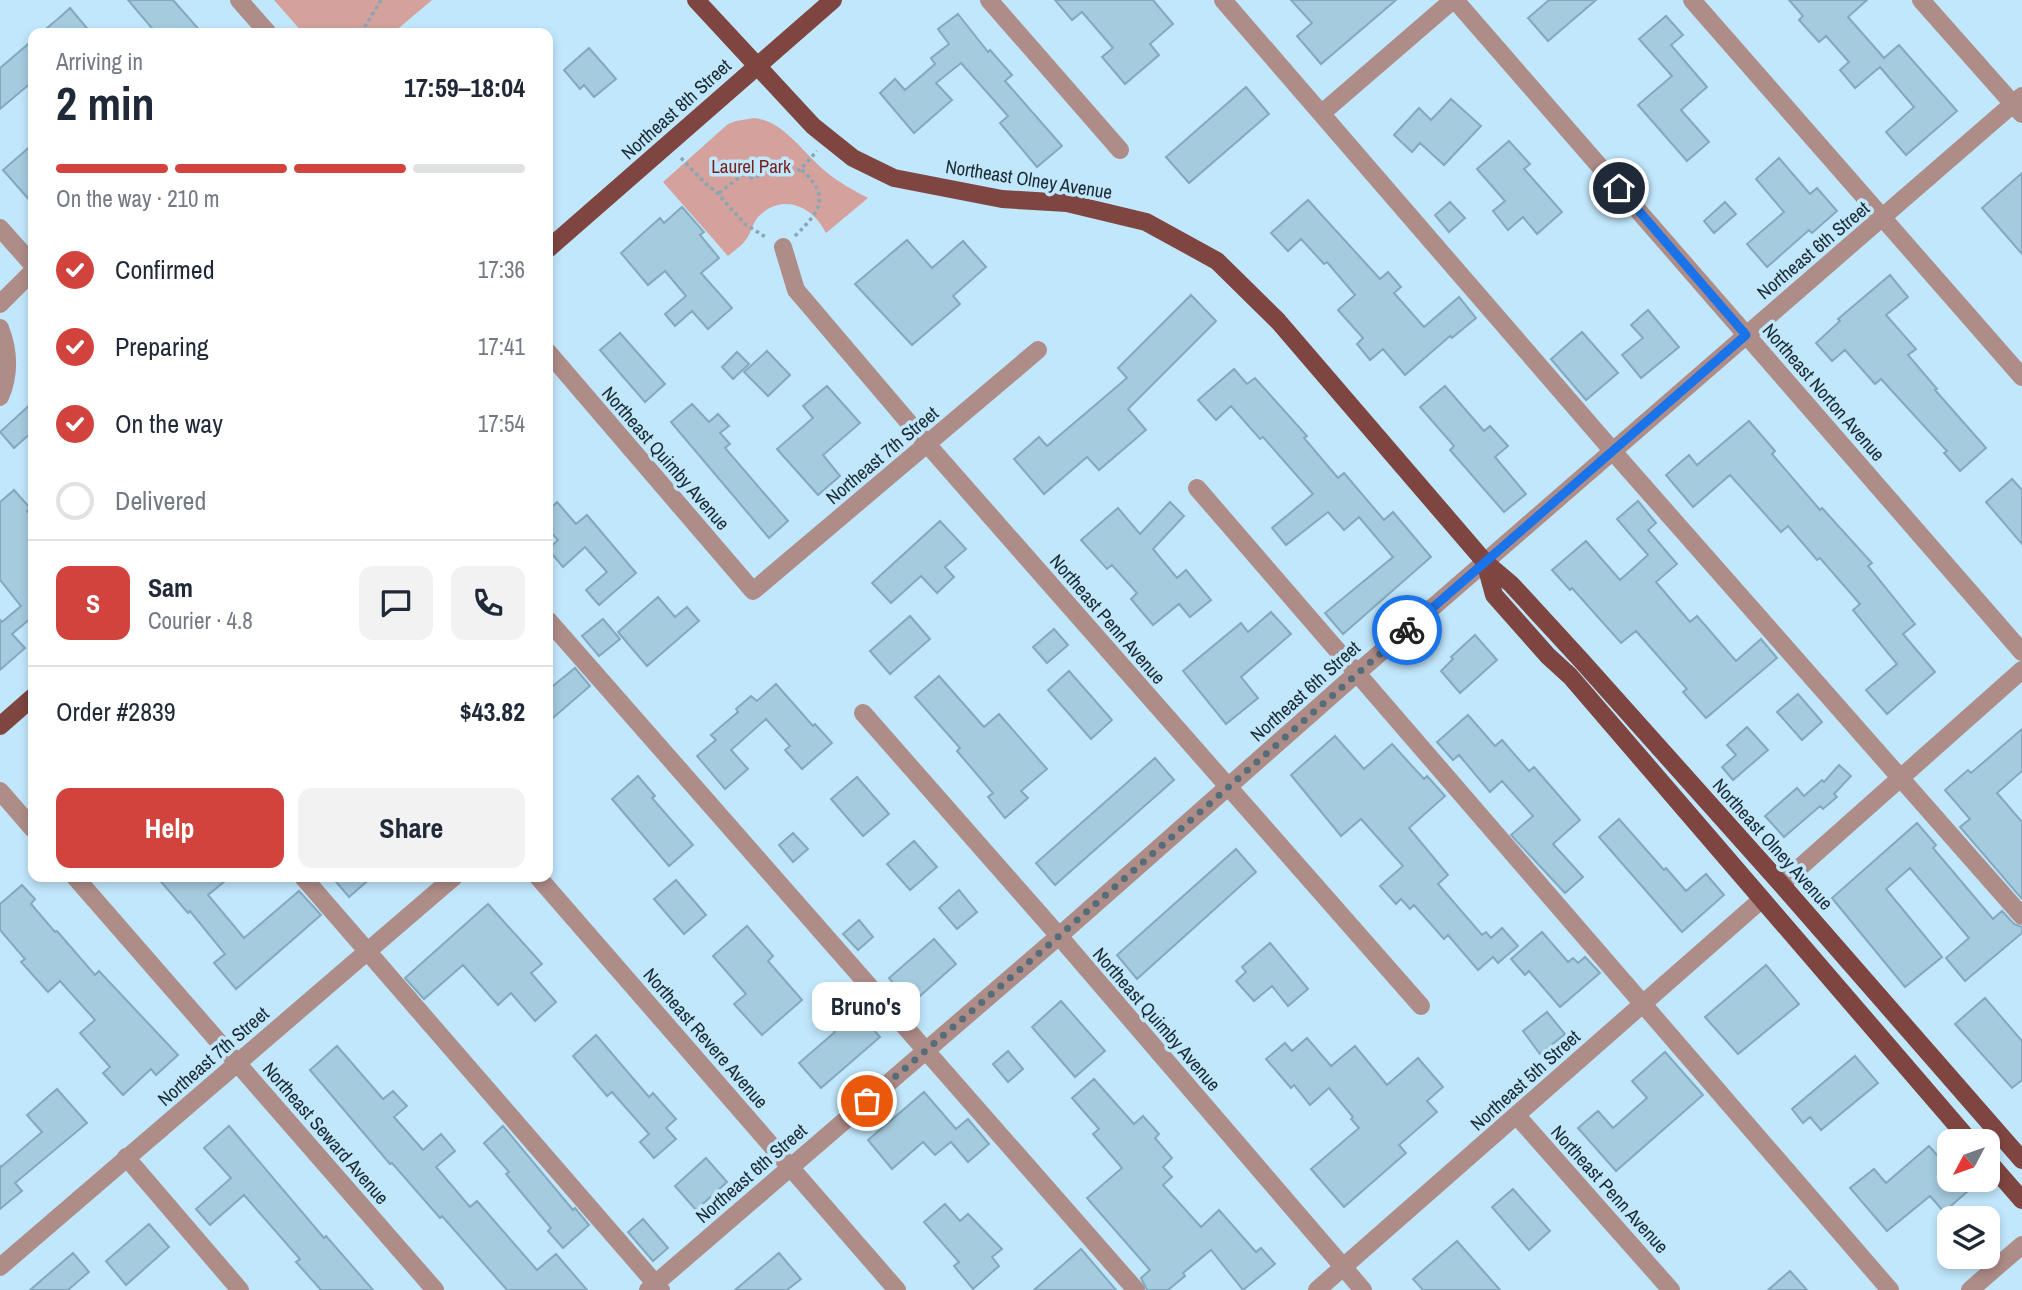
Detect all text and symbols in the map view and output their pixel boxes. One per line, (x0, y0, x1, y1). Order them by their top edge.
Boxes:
text: Arriving in (56, 46, 143, 77)
street label: Northeast 8th Street (615, 52, 737, 165)
text: 17:59–18:04 (404, 70, 525, 105)
text: 2 min (56, 72, 155, 134)
park label: Laurel Park (711, 153, 791, 179)
street label: Northeast Olney Avenue (944, 153, 1114, 205)
pin (1589, 158, 1649, 218)
icon: home (1600, 169, 1638, 207)
text: On the way · 210 m (56, 183, 220, 214)
street label: Northeast 6th Street (1751, 195, 1875, 305)
icon: check (56, 251, 94, 289)
text: Confirmed (115, 252, 215, 287)
text: 17:36 (478, 254, 525, 285)
street label: Northeast Norton Avenue (1757, 318, 1891, 466)
icon: check (56, 328, 94, 366)
text: Preparing (115, 329, 209, 364)
text: 17:41 (478, 331, 525, 362)
street label: Northeast Quimby Avenue (596, 381, 736, 535)
street label: Northeast 7th Street (820, 400, 944, 510)
icon: check (56, 405, 94, 443)
text: On the way (115, 406, 223, 441)
text: 17:54 (478, 408, 525, 439)
text: Delivered (115, 483, 206, 518)
street label: Northeast Penn Avenue (1044, 548, 1172, 690)
button: chat (359, 566, 433, 640)
button: phone (451, 566, 525, 640)
text: Sam (148, 570, 193, 605)
text: S (86, 586, 100, 621)
courier (1372, 595, 1442, 665)
text: Courier · 4.8 (148, 605, 253, 636)
icon: bike (1388, 611, 1426, 649)
street label: Northeast 6th Street (1244, 634, 1366, 747)
text: Order #2839 (56, 694, 176, 729)
text: $43.82 (460, 694, 525, 729)
street label: Northeast Olney Avenue (1707, 773, 1839, 915)
button: Help (56, 788, 284, 868)
button: Share (298, 788, 525, 868)
street label: Northeast Quimby Avenue (1087, 942, 1227, 1096)
street label: Northeast Revere Avenue (638, 962, 774, 1114)
callout: Bruno's (813, 982, 921, 1031)
text: Bruno's (831, 991, 901, 1022)
street label: Northeast 7th Street (152, 1000, 275, 1112)
street label: Northeast 5th Street (1464, 1023, 1586, 1136)
street label: Northeast Seward Avenue (257, 1056, 395, 1210)
pin (837, 1071, 897, 1131)
icon: bag (848, 1082, 886, 1120)
street label: Northeast 6th Street (690, 1117, 813, 1229)
street label: Northeast Penn Avenue (1545, 1119, 1675, 1259)
north arrow (1937, 1129, 2000, 1192)
map controls (1937, 1129, 2000, 1269)
button: layers (1937, 1206, 2000, 1269)

